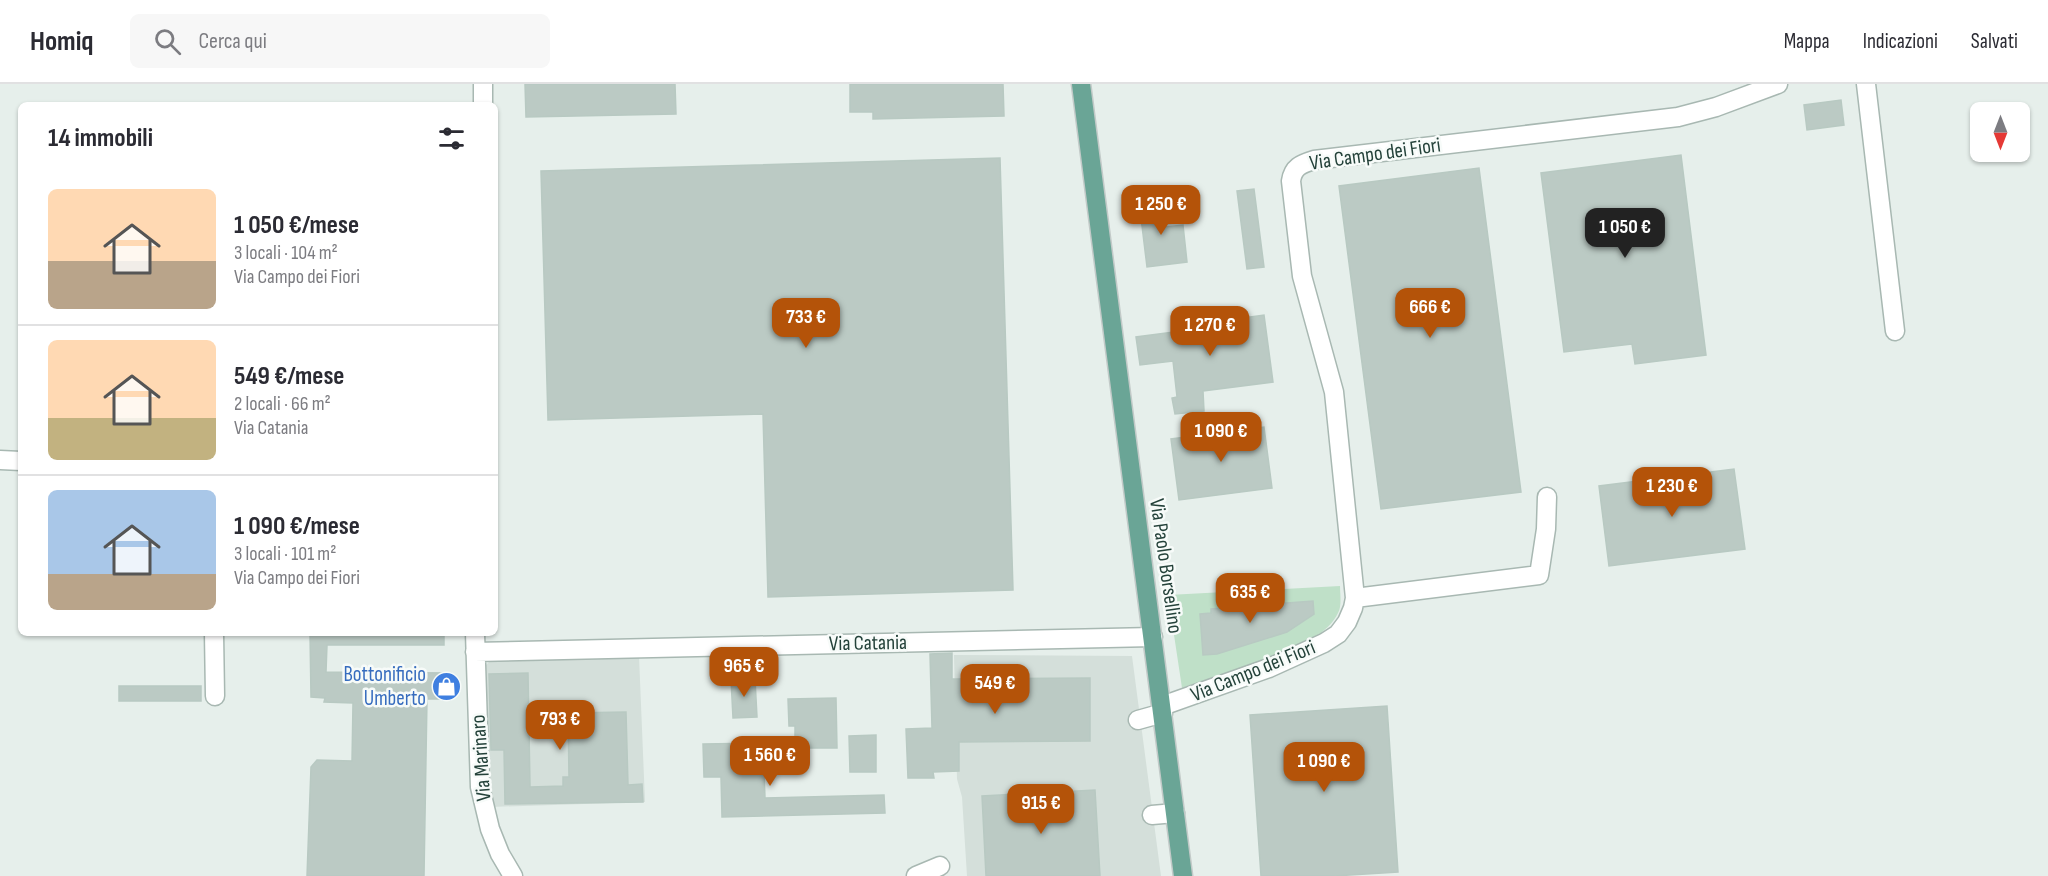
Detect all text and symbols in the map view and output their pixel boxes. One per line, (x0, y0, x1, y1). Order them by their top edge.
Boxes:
search box (130, 14, 550, 68)
text: Homiq (30, 25, 94, 58)
icon: search (151, 25, 184, 58)
text: Cerca qui (199, 28, 267, 55)
text: Mappa (1784, 29, 1830, 54)
text: Indicazioni (1863, 29, 1938, 54)
text: Salvati (1971, 29, 2018, 54)
north arrow (1970, 102, 2030, 162)
map controls (1970, 102, 2030, 162)
icon: filters (435, 122, 468, 155)
text: 14 immobili (48, 123, 153, 154)
street label: Via Campo dei Fiori (1308, 132, 1442, 176)
pin: 1 250 € (1106, 185, 1216, 236)
text: 1 250 € (1135, 192, 1187, 216)
pin: 1 050 € (1570, 208, 1680, 259)
text: 1 050 €/mese (234, 210, 359, 241)
icon: home (96, 213, 168, 285)
text: 1 050 € (1599, 215, 1651, 239)
text: 3 locali · 104 m² (234, 241, 338, 265)
text: Via Campo dei Fiori (234, 265, 360, 289)
pin: 666 € (1388, 288, 1472, 339)
text: 666 € (1409, 295, 1451, 319)
pin: 733 € (764, 298, 848, 349)
text: 733 € (786, 305, 826, 329)
pin: 1 270 € (1155, 306, 1265, 357)
text: 1 270 € (1184, 313, 1236, 337)
text: 549 €/mese (234, 361, 344, 392)
icon: home (96, 364, 168, 436)
text: 2 locali · 66 m² (234, 392, 331, 416)
pin: 1 090 € (1166, 412, 1276, 463)
text: Via Catania (234, 416, 308, 440)
text: 1 090 € (1195, 419, 1247, 443)
pin: 1 230 € (1617, 467, 1727, 518)
text: 1 230 € (1646, 474, 1698, 498)
street label: Via Paolo Borsellino (1144, 497, 1188, 635)
text: 1 090 €/mese (234, 511, 360, 542)
icon: home (96, 514, 168, 586)
text: 3 locali · 101 m² (234, 542, 336, 566)
text: Via Campo dei Fiori (234, 566, 360, 590)
pin: 635 € (1208, 573, 1292, 624)
text: 635 € (1230, 580, 1270, 604)
street label: Via Catania (829, 630, 907, 656)
street label: Via Campo dei Fiori (1187, 635, 1319, 707)
pin: 965 € (702, 647, 786, 698)
text: 965 € (723, 654, 765, 678)
place label: Bottonificio Umberto (344, 662, 426, 711)
pin: 549 € (953, 664, 1037, 715)
shop icon: Bottonificio Umberto (431, 670, 463, 702)
text: 549 € (975, 671, 1015, 695)
pin: 793 € (518, 700, 602, 751)
text: 793 € (540, 707, 580, 731)
street label: Via Marinaro (466, 714, 496, 802)
pin: 1 560 € (715, 736, 825, 787)
pin: 1 090 € (1269, 742, 1379, 793)
text: 1 560 € (744, 743, 796, 767)
text: 1 090 € (1298, 749, 1350, 773)
pin: 915 € (999, 784, 1083, 835)
text: 915 € (1021, 791, 1061, 815)

